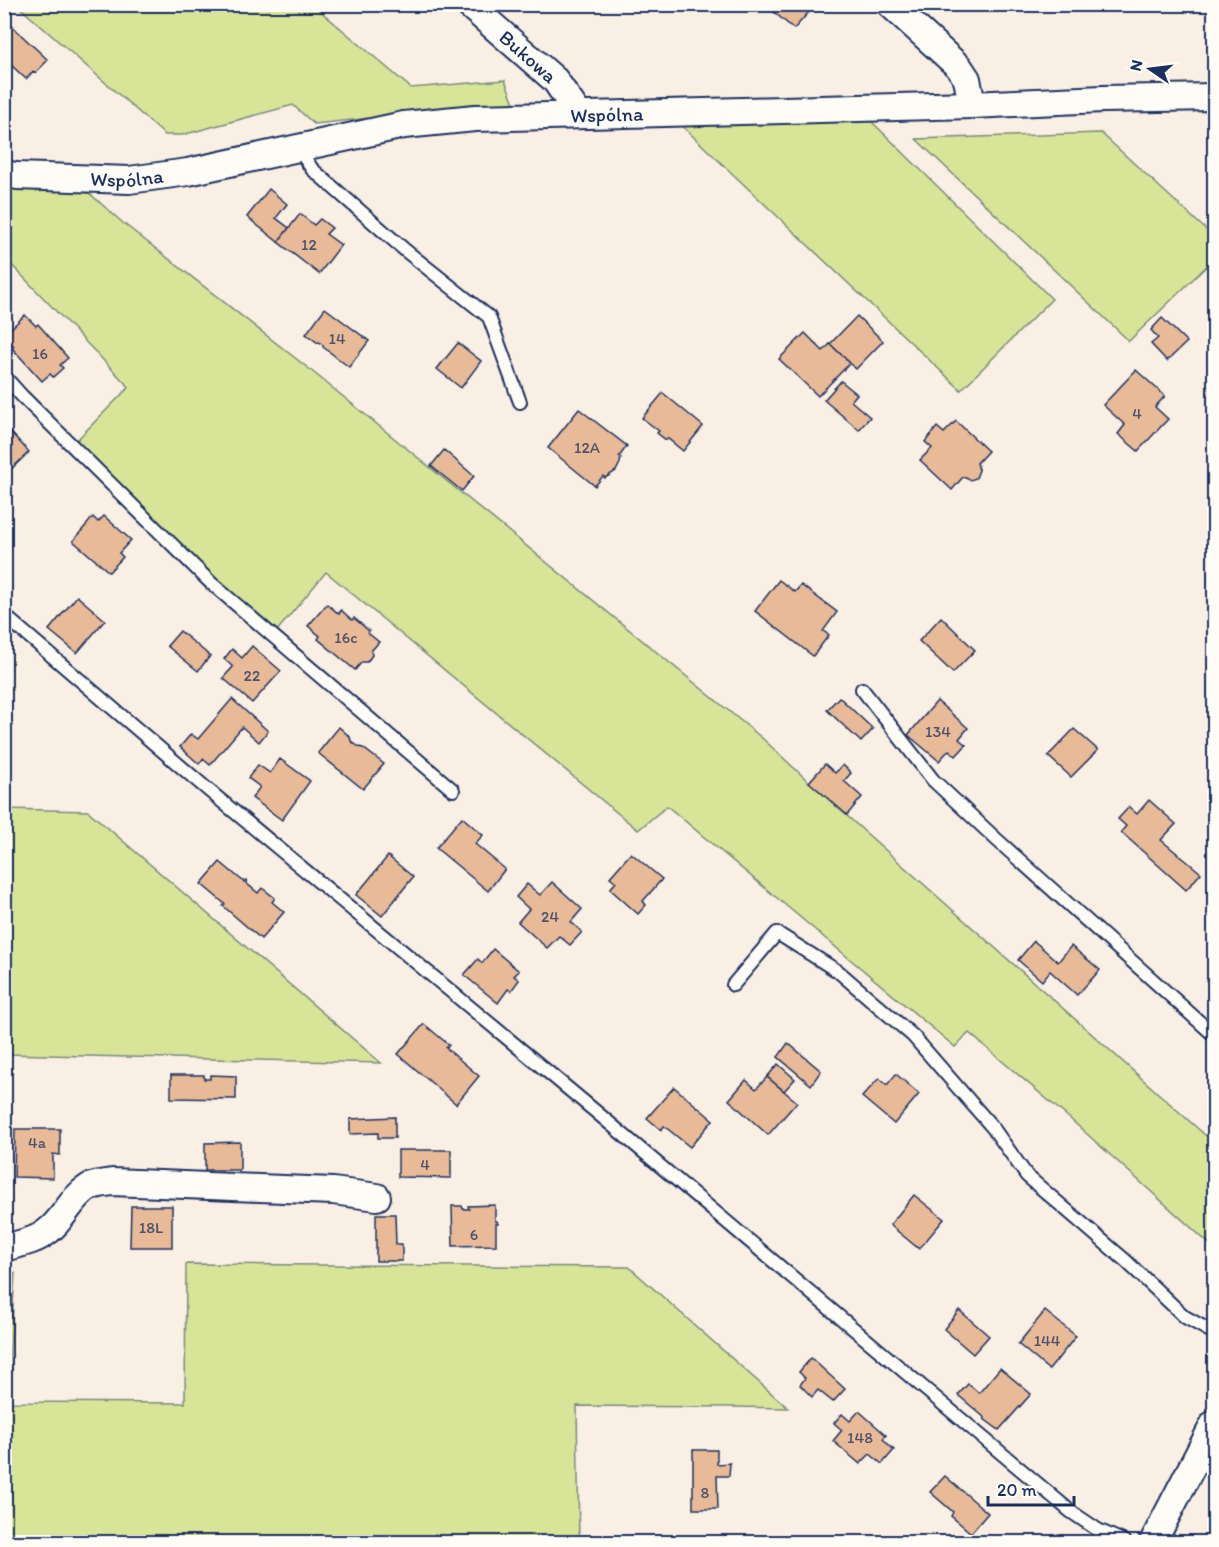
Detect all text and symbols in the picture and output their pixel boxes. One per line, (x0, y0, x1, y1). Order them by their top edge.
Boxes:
street label: Bukowa (495, 25, 562, 89)
north arrow (1120, 39, 1180, 99)
text: N (1125, 58, 1146, 73)
street label: Wspólna (570, 102, 644, 128)
street label: Wspólna (90, 163, 165, 192)
house number: 12 (301, 235, 318, 254)
house number: 14 (328, 329, 346, 348)
house number: 16 (32, 344, 48, 363)
house number: 4 (1132, 404, 1142, 423)
house number: 12A (574, 438, 600, 457)
house number: 16c (334, 628, 358, 647)
house number: 22 (244, 666, 261, 685)
house number: 134 (925, 722, 951, 741)
house number: 24 (541, 907, 559, 926)
house number: 4a (28, 1133, 47, 1152)
house number: 4 (420, 1155, 430, 1174)
house number: 18L (139, 1218, 163, 1237)
house number: 6 (470, 1225, 478, 1244)
house number: 144 (1034, 1331, 1061, 1350)
house number: 148 (847, 1428, 873, 1447)
scale bar (988, 1469, 1074, 1507)
text: 20 m (997, 1479, 1037, 1501)
house number: 8 (701, 1483, 710, 1502)

